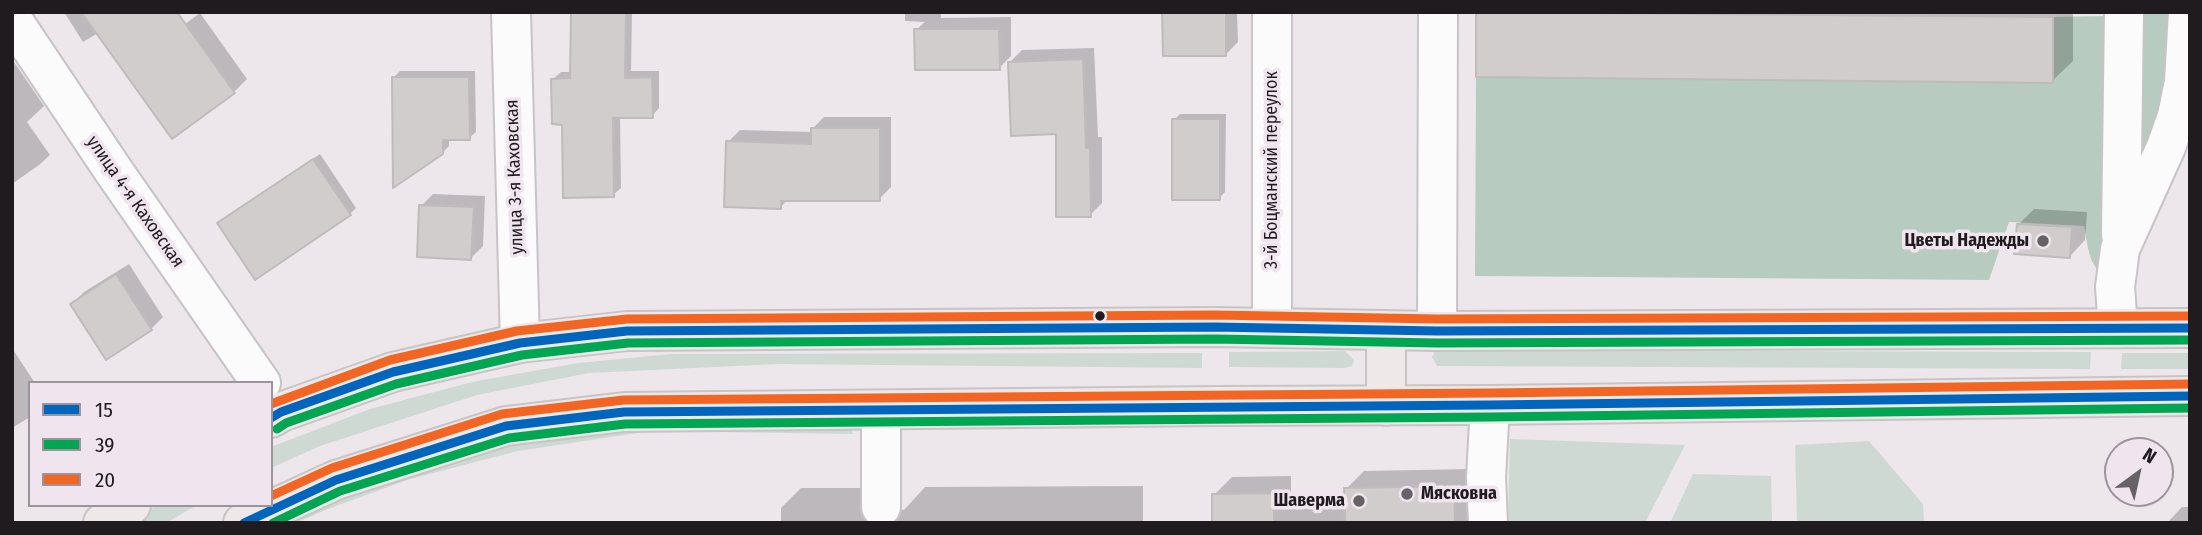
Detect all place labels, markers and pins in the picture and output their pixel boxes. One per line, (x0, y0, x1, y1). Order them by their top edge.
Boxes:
place label: Цветы Надежды (1904, 230, 2029, 252)
marker: Цветы Надежды (2035, 233, 2051, 249)
unlabelled marker (1093, 309, 1107, 323)
place label: Мясковна (1421, 483, 1497, 505)
marker: Мясковна (1399, 486, 1415, 502)
place label: Шаверма (1273, 490, 1345, 512)
marker: Шаверма (1351, 493, 1367, 509)

